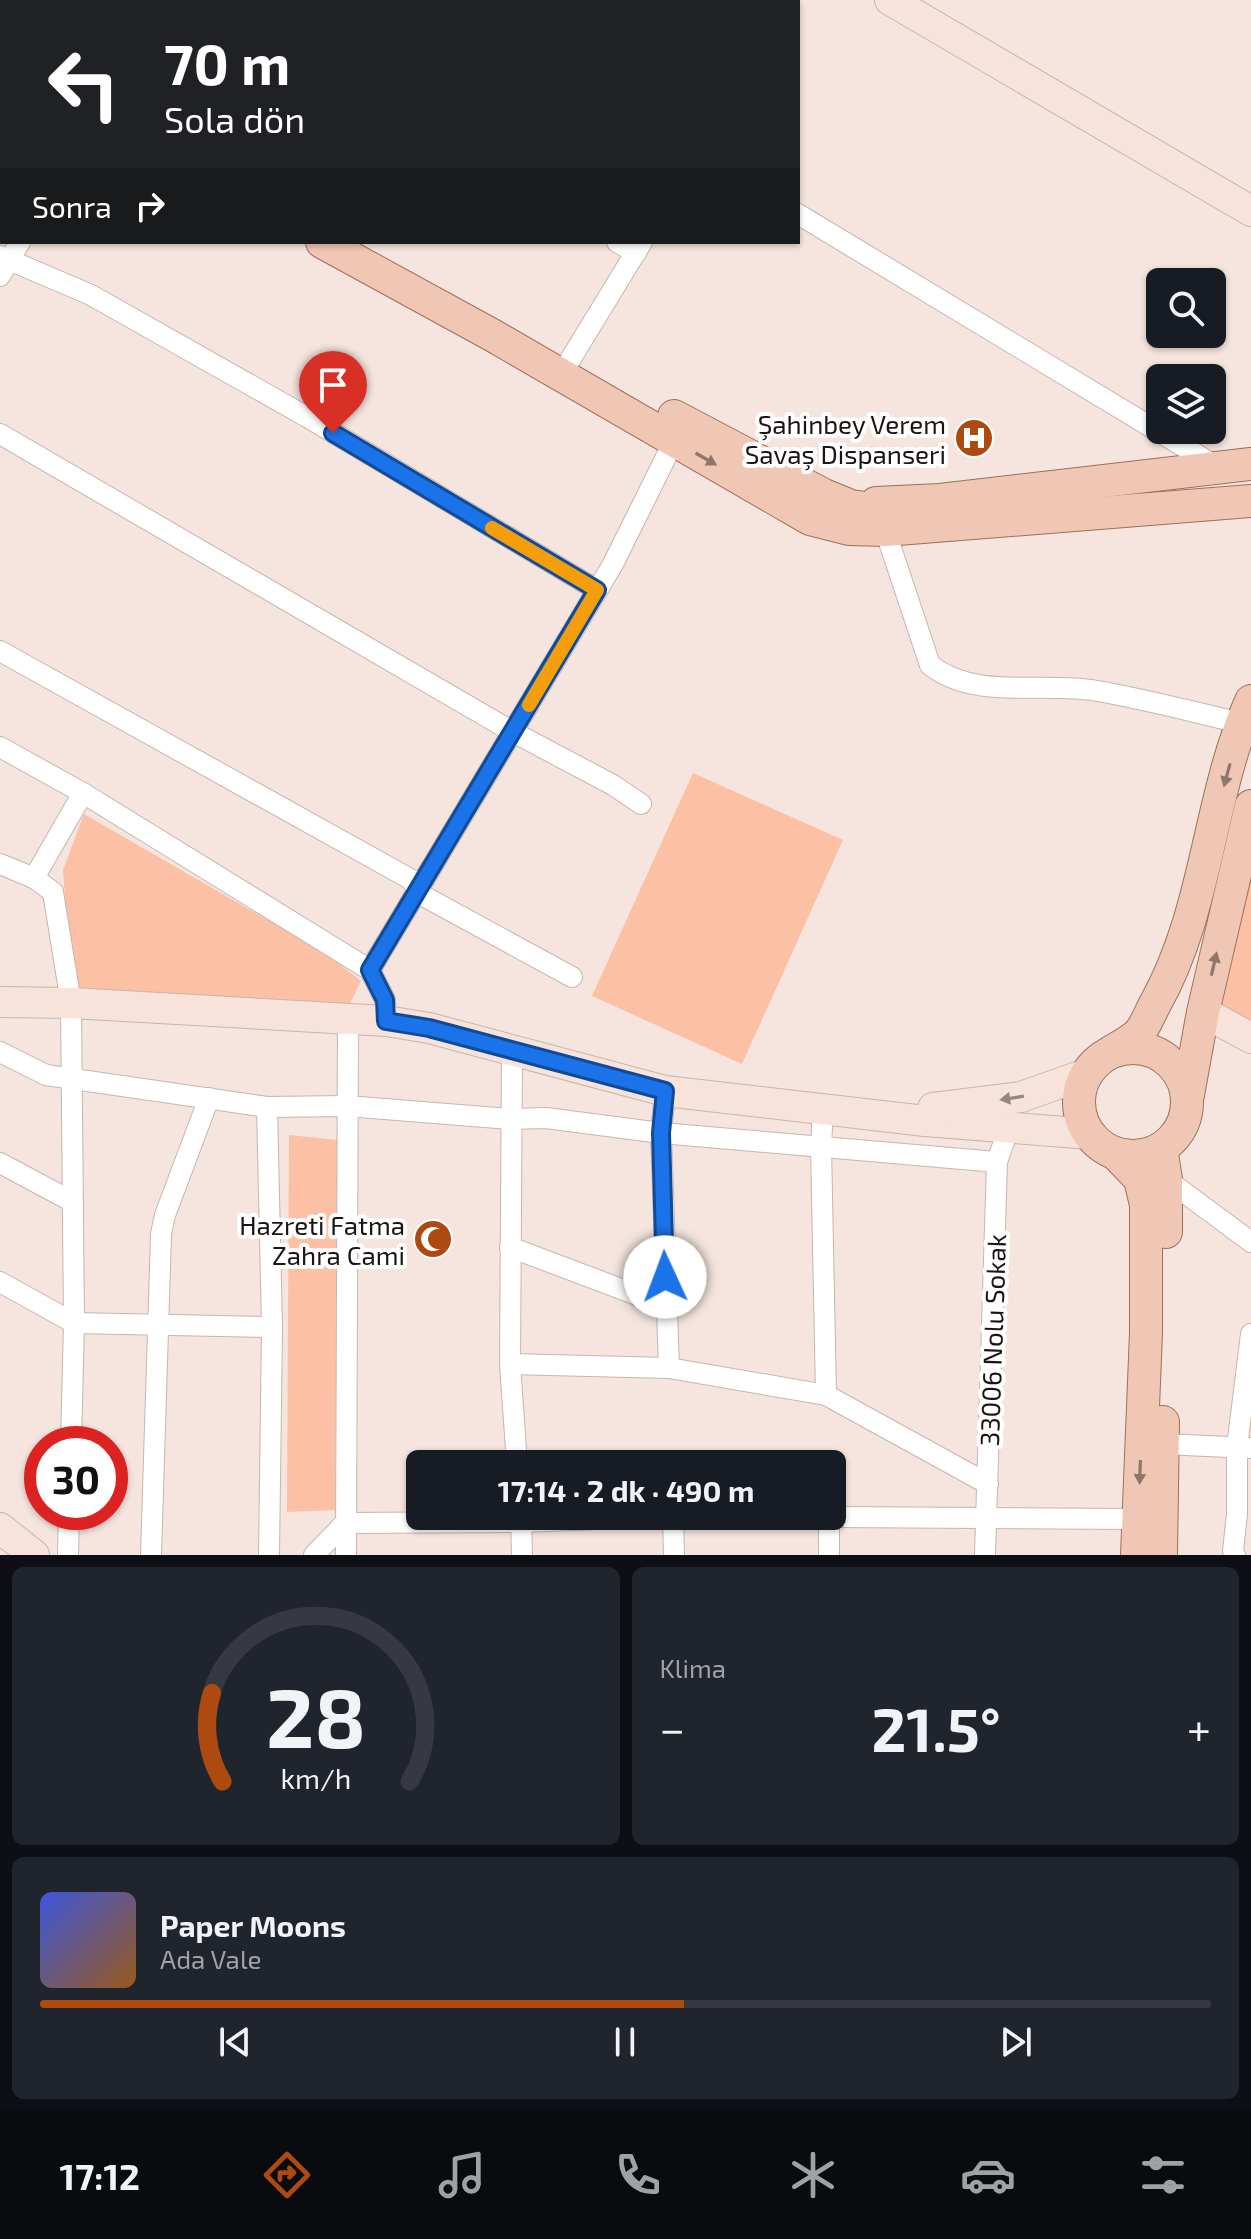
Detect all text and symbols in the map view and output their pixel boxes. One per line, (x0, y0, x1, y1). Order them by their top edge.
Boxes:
text: 70 m (164, 29, 290, 96)
icon: left (32, 32, 136, 136)
text: Sola dön (164, 97, 305, 140)
icon: right (128, 184, 172, 228)
text: Sonra (32, 188, 112, 224)
map controls (1146, 268, 1226, 444)
button: search (1146, 268, 1226, 348)
pin (299, 351, 367, 433)
icon: arrive (311, 363, 355, 407)
button: layers (1146, 364, 1226, 444)
place label: Şahinbey Verem Savaş Dispanseri (745, 408, 946, 471)
hospital icon: Şahinbey Verem Savaş Dispanseri (953, 417, 995, 459)
one-way arrow (695, 452, 718, 466)
one-way arrow (1220, 762, 1232, 787)
one-way arrow (1209, 951, 1221, 976)
one-way arrow (999, 1092, 1024, 1104)
place label: Hazreti Fatma Zahra Cami (239, 1209, 405, 1270)
mosque icon: Hazreti Fatma Zahra Cami (412, 1218, 454, 1260)
street label: 33006 Nolu Sokak (973, 1233, 1011, 1447)
position arrow (623, 1235, 707, 1319)
speed limit sign: 30 (24, 1426, 128, 1530)
one-way arrow (1133, 1460, 1146, 1485)
text: 17:14 · 2 dk · 490 m (498, 1472, 754, 1508)
text: Klima (660, 1652, 726, 1683)
text: 28 (266, 1665, 366, 1765)
text: 21.5° (871, 1692, 1001, 1764)
text: − (660, 1701, 685, 1754)
text: + (1187, 1701, 1211, 1754)
text: km/h (280, 1760, 351, 1795)
text: Paper Moons (160, 1907, 346, 1943)
text: Ada Vale (160, 1943, 262, 1974)
icon: previous (213, 2020, 257, 2064)
icon: pause (603, 2020, 647, 2064)
icon: next (994, 2020, 1038, 2064)
icon: directions (259, 2147, 315, 2203)
icon: music (434, 2147, 490, 2203)
icon: phone (610, 2147, 666, 2203)
icon: climate (785, 2147, 841, 2203)
icon: car (960, 2147, 1016, 2203)
icon: filters (1135, 2147, 1191, 2203)
text: 17:12 (60, 2154, 140, 2197)

